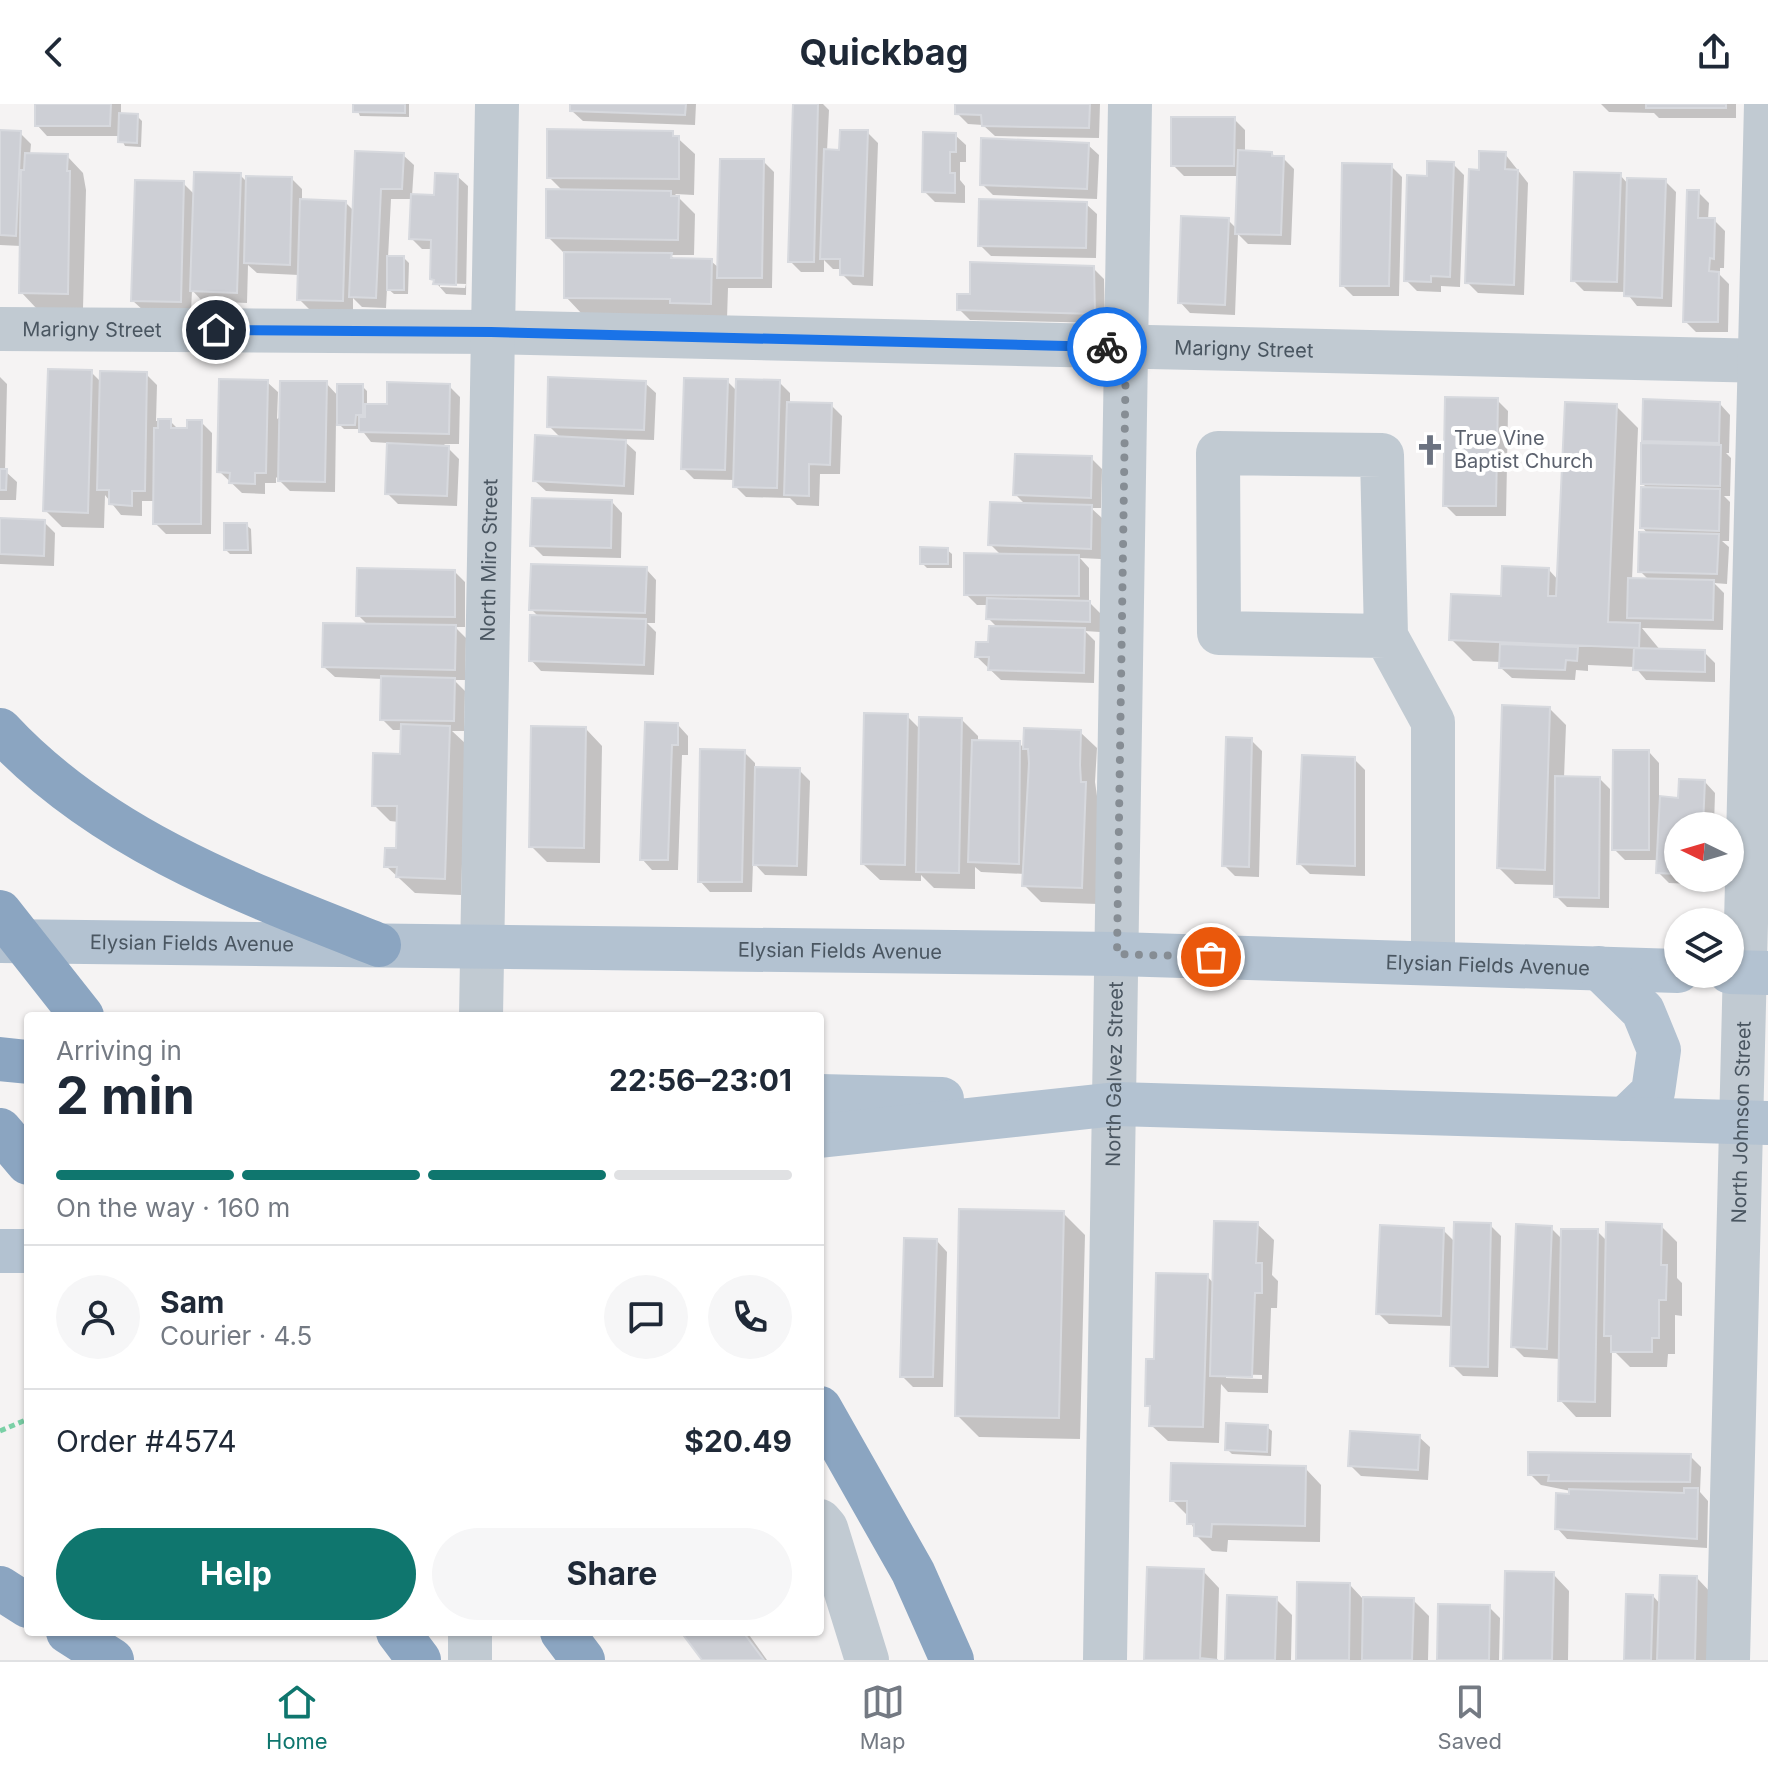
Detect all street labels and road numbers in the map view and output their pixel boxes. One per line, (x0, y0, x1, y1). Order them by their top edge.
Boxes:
street label: Marigny Street (22, 317, 162, 342)
street label: Marigny Street (1174, 336, 1314, 363)
street label: North Miro Street (476, 478, 502, 642)
street label: Elysian Fields Avenue (90, 930, 294, 956)
street label: Elysian Fields Avenue (738, 938, 942, 964)
street label: Elysian Fields Avenue (1385, 950, 1590, 980)
street label: North Galvez Street (1101, 981, 1128, 1167)
street label: North Johnson Street (1727, 1020, 1756, 1224)

